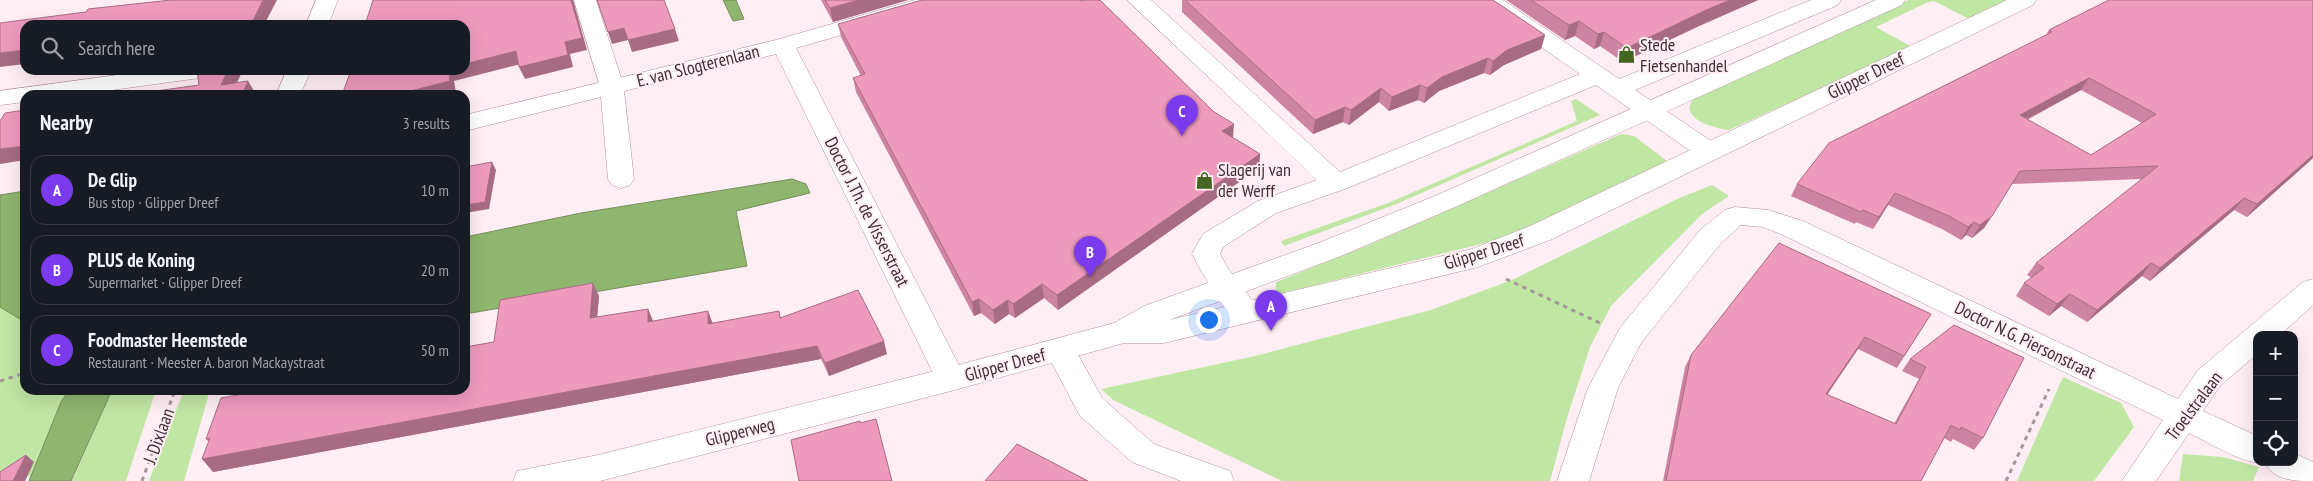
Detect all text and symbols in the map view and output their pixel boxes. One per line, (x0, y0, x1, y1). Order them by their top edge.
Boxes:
search box (20, 20, 470, 75)
place label: Stede Fietsenhandel (1640, 33, 1728, 77)
icon: search (38, 34, 66, 62)
text: Search here (78, 36, 155, 60)
street label: E. van Slogterenlaan (634, 39, 762, 92)
shop icon: Stede Fietsenhandel (1616, 45, 1636, 65)
street label: Glipper Dreef (1824, 47, 1909, 104)
pin: C (1166, 95, 1198, 136)
text: Nearby (40, 109, 93, 136)
text: 3 results (403, 113, 450, 133)
street label: Doctor J.Th. de Visserstraat (820, 133, 915, 290)
place label: Slagerij van der Werff (1218, 158, 1291, 202)
text: De Glip (88, 168, 137, 192)
shop icon: Slagerij van der Werff (1194, 170, 1214, 190)
text: A (53, 180, 61, 200)
text: 10 m (421, 180, 449, 200)
text: Bus stop · Glipper Dreef (88, 192, 218, 212)
street label: Glipper Dreef (1441, 228, 1528, 275)
pin: B (1074, 236, 1106, 277)
text: PLUS de Koning (88, 248, 195, 272)
text: B (53, 260, 61, 280)
text: 20 m (421, 260, 449, 280)
text: Supermarket · Glipper Dreef (88, 272, 242, 292)
pin: A (1255, 290, 1287, 331)
street label: Doctor N.G. Piersonstraat (1951, 295, 2100, 384)
your location (1196, 307, 1222, 333)
text: Foodmaster Heemstede (88, 328, 247, 352)
map controls (2253, 331, 2298, 466)
button: + (2253, 331, 2298, 376)
text: C (53, 340, 61, 360)
text: 50 m (421, 340, 449, 360)
street label: Glipper Dreef (962, 342, 1049, 386)
text: Restaurant · Meester A. baron Mackaystraat (88, 352, 325, 372)
street label: Troelstralaan (2160, 367, 2227, 445)
button: − (2253, 376, 2298, 421)
street label: J. Dixlaan (138, 405, 179, 468)
street label: Glipperweg (703, 412, 777, 451)
button: locate (2253, 421, 2298, 466)

